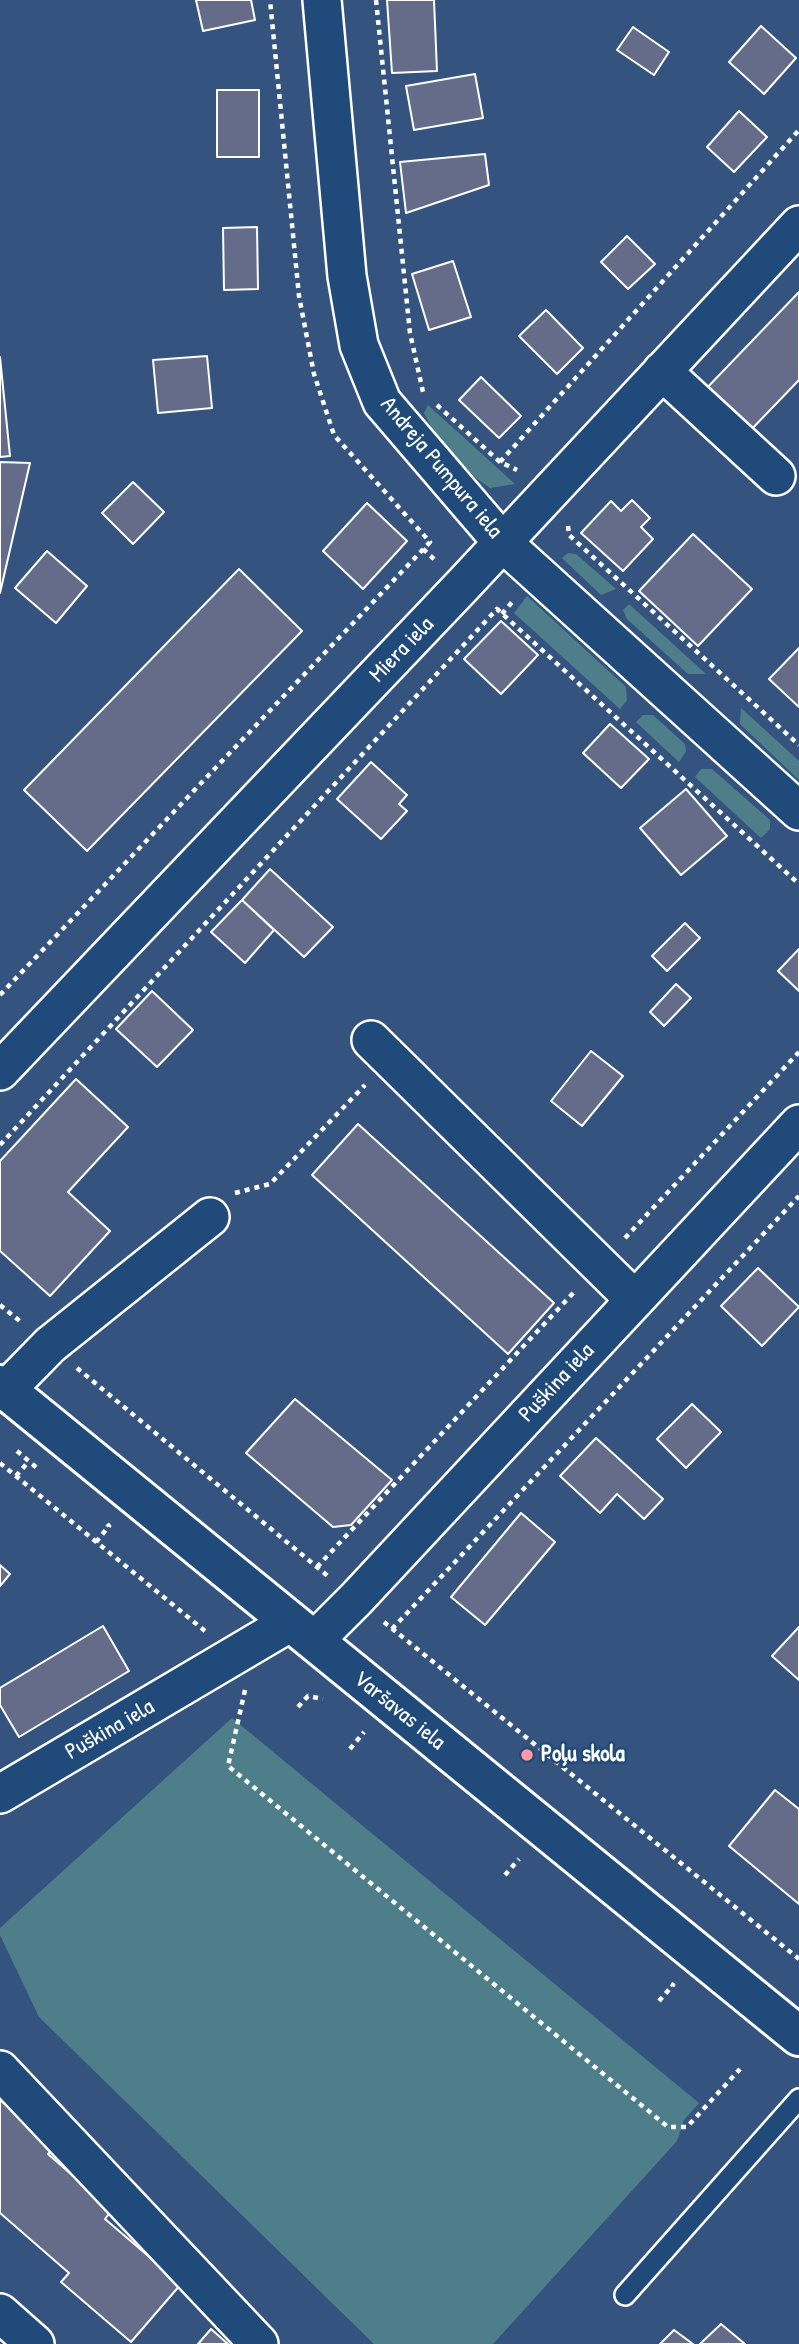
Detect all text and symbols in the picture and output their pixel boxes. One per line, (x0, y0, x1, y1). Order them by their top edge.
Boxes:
street label: Andreja Pumpura iela (374, 392, 508, 544)
street label: Miera iela (364, 611, 440, 689)
street label: Puškina iela (514, 1338, 600, 1428)
street label: Varšavas iela (347, 1666, 451, 1756)
street label: Puškina iela (61, 1694, 159, 1766)
place label: Poļu skola (541, 1741, 625, 1769)
marker: Poļu skola (519, 1747, 535, 1763)

